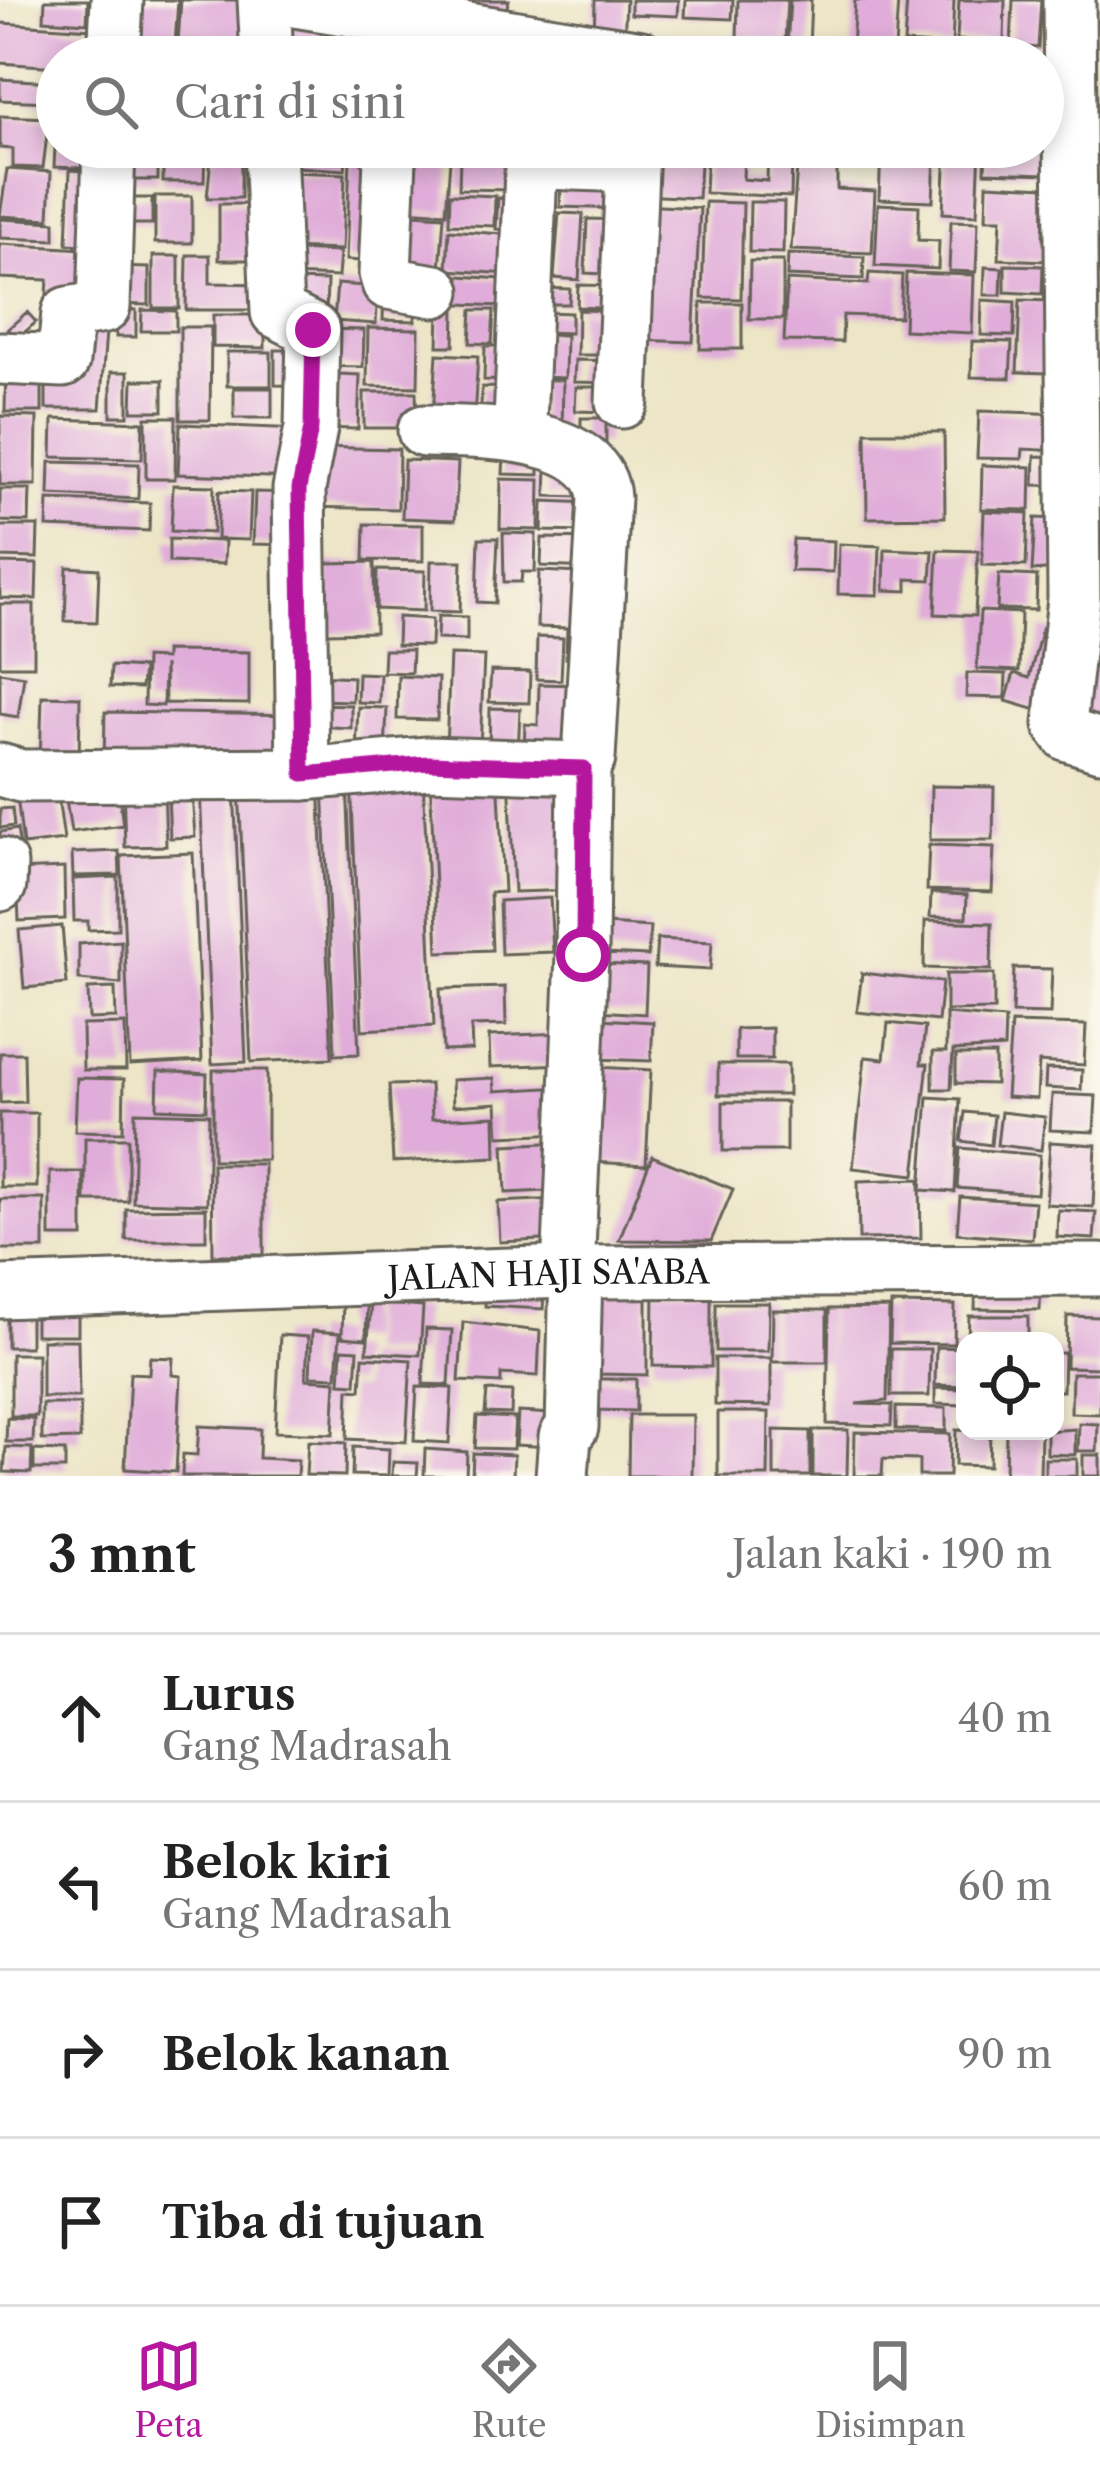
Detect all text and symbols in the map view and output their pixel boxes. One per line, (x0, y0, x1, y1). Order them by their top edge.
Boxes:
search box (36, 36, 1064, 168)
icon: search (78, 69, 144, 135)
text: Cari di sini (174, 74, 405, 130)
route end (286, 303, 340, 357)
route start (556, 928, 610, 982)
street label: JALAN HAJI SA'ABA (382, 1251, 710, 1300)
map controls (956, 1332, 1064, 1440)
button: locate (956, 1332, 1064, 1440)
text: 3 mnt (48, 1523, 196, 1585)
text: Jalan kaki · 190 m (732, 1530, 1052, 1578)
text: Lurus (162, 1666, 296, 1722)
icon: ahead (48, 1685, 114, 1751)
text: 40 m (958, 1694, 1052, 1742)
text: Gang Madrasah (162, 1722, 452, 1770)
text: Belok kiri (162, 1834, 391, 1890)
icon: left (48, 1853, 114, 1919)
text: 60 m (958, 1862, 1052, 1910)
text: Gang Madrasah (162, 1890, 452, 1938)
icon: right (48, 2021, 114, 2087)
text: Belok kanan (162, 2026, 450, 2082)
text: 90 m (958, 2030, 1052, 2078)
icon: arrive (48, 2189, 114, 2255)
text: Tiba di tujuan (162, 2194, 485, 2250)
tab: Peta (134, 2333, 203, 2446)
tab: Rute (472, 2333, 546, 2446)
tab: Disimpan (815, 2333, 966, 2446)

